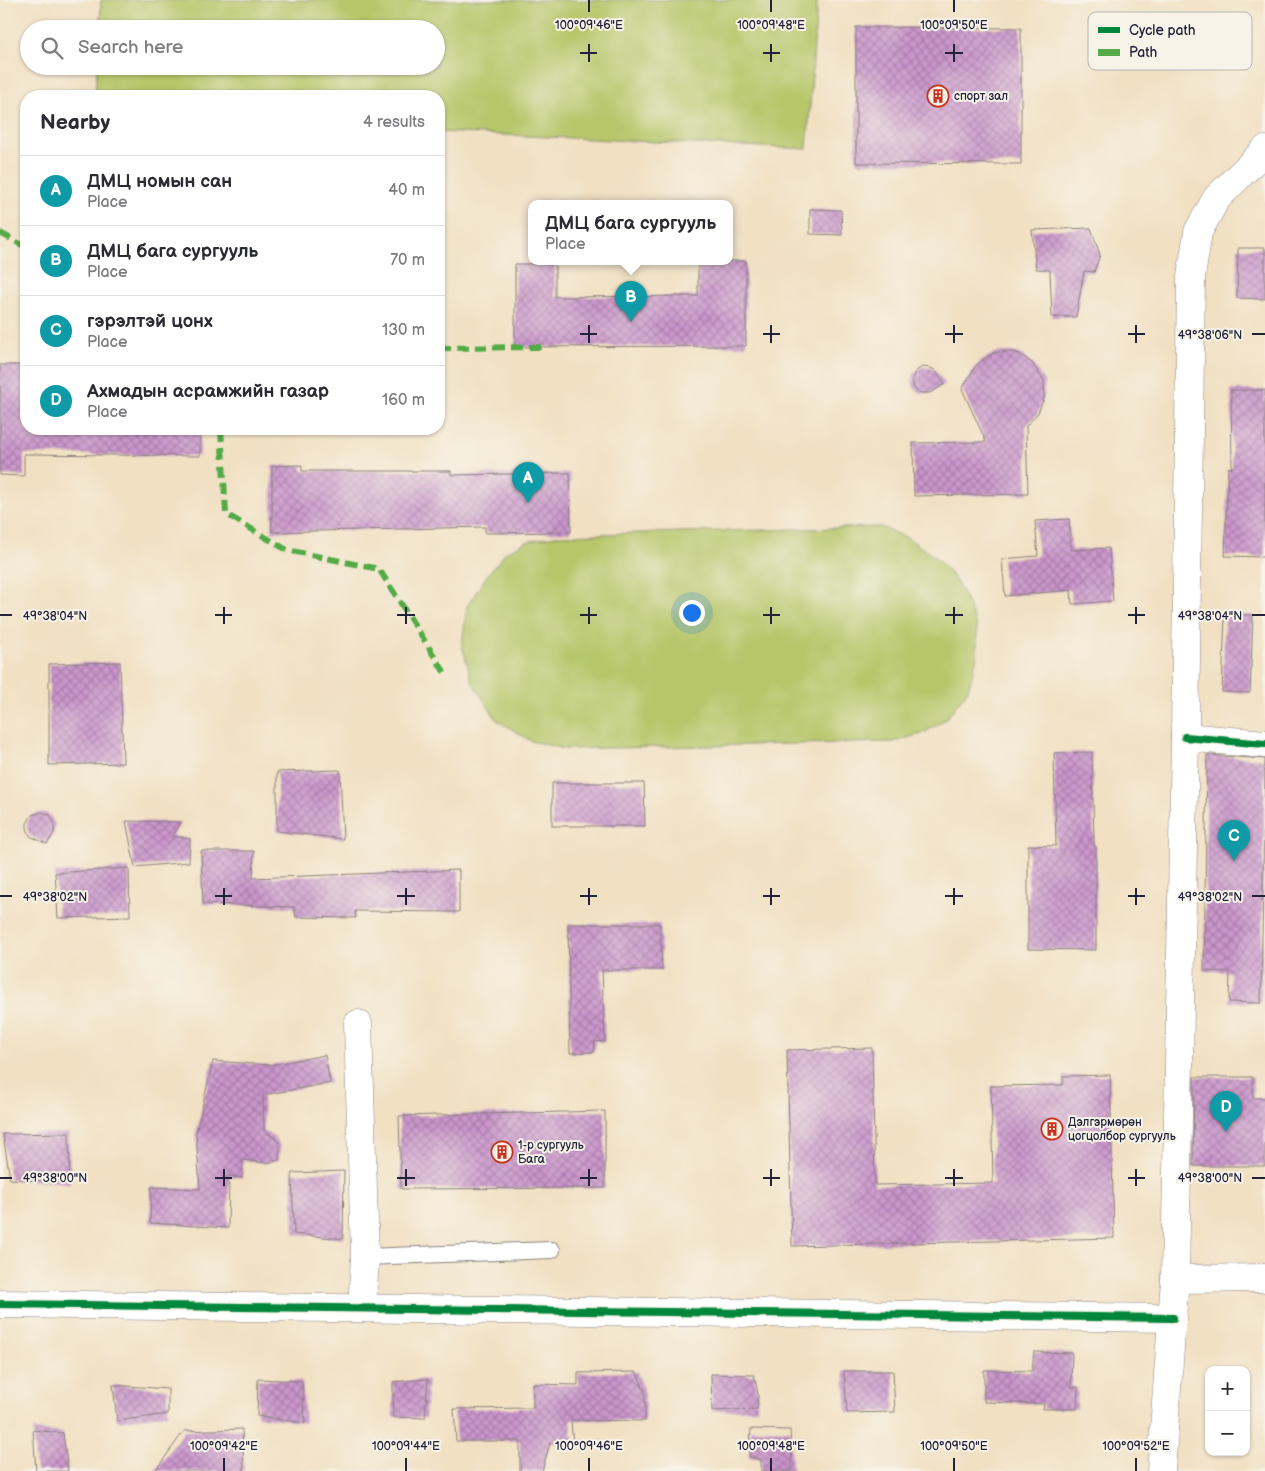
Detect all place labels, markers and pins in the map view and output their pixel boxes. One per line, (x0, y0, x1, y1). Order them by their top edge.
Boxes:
building icon: спорт зал (926, 84, 950, 108)
place label: спорт зал (954, 89, 1008, 104)
pin: B (615, 281, 647, 322)
pin: A (512, 462, 544, 503)
pin: C (1218, 820, 1250, 861)
pin: D (1210, 1091, 1242, 1132)
place label: Дэлгэрмөрөн цогцолбор сургууль (1068, 1115, 1176, 1144)
building icon: Дэлгэрмөрөн цогцолбор сургууль (1040, 1117, 1064, 1141)
place label: 1-р сургууль Бага (518, 1138, 584, 1167)
building icon: 1-р сургууль Бага (490, 1140, 514, 1164)

